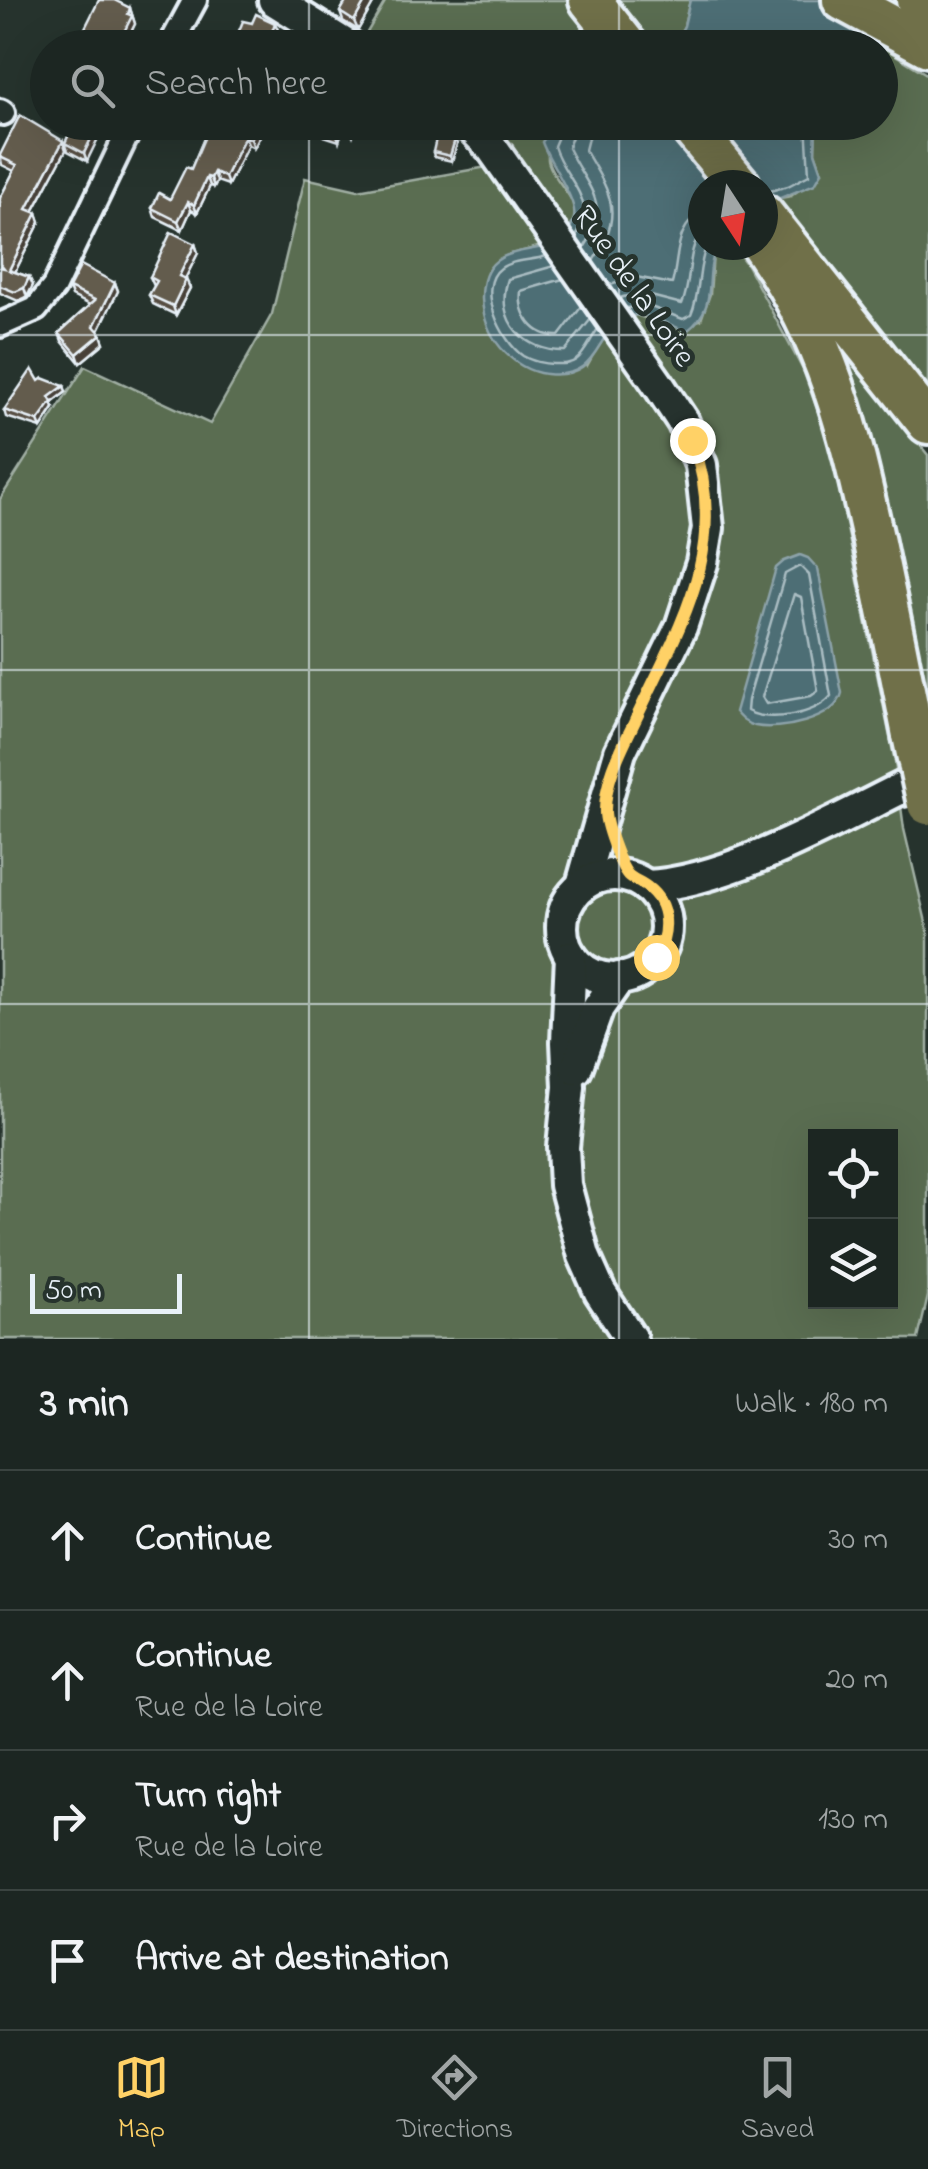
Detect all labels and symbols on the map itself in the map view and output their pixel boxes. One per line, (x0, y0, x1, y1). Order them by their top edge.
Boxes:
north arrow (688, 170, 778, 260)
street label: Rue de la Loire (560, 197, 706, 378)
route end (670, 418, 716, 464)
route start (634, 935, 680, 981)
scale bar (30, 1269, 182, 1314)

